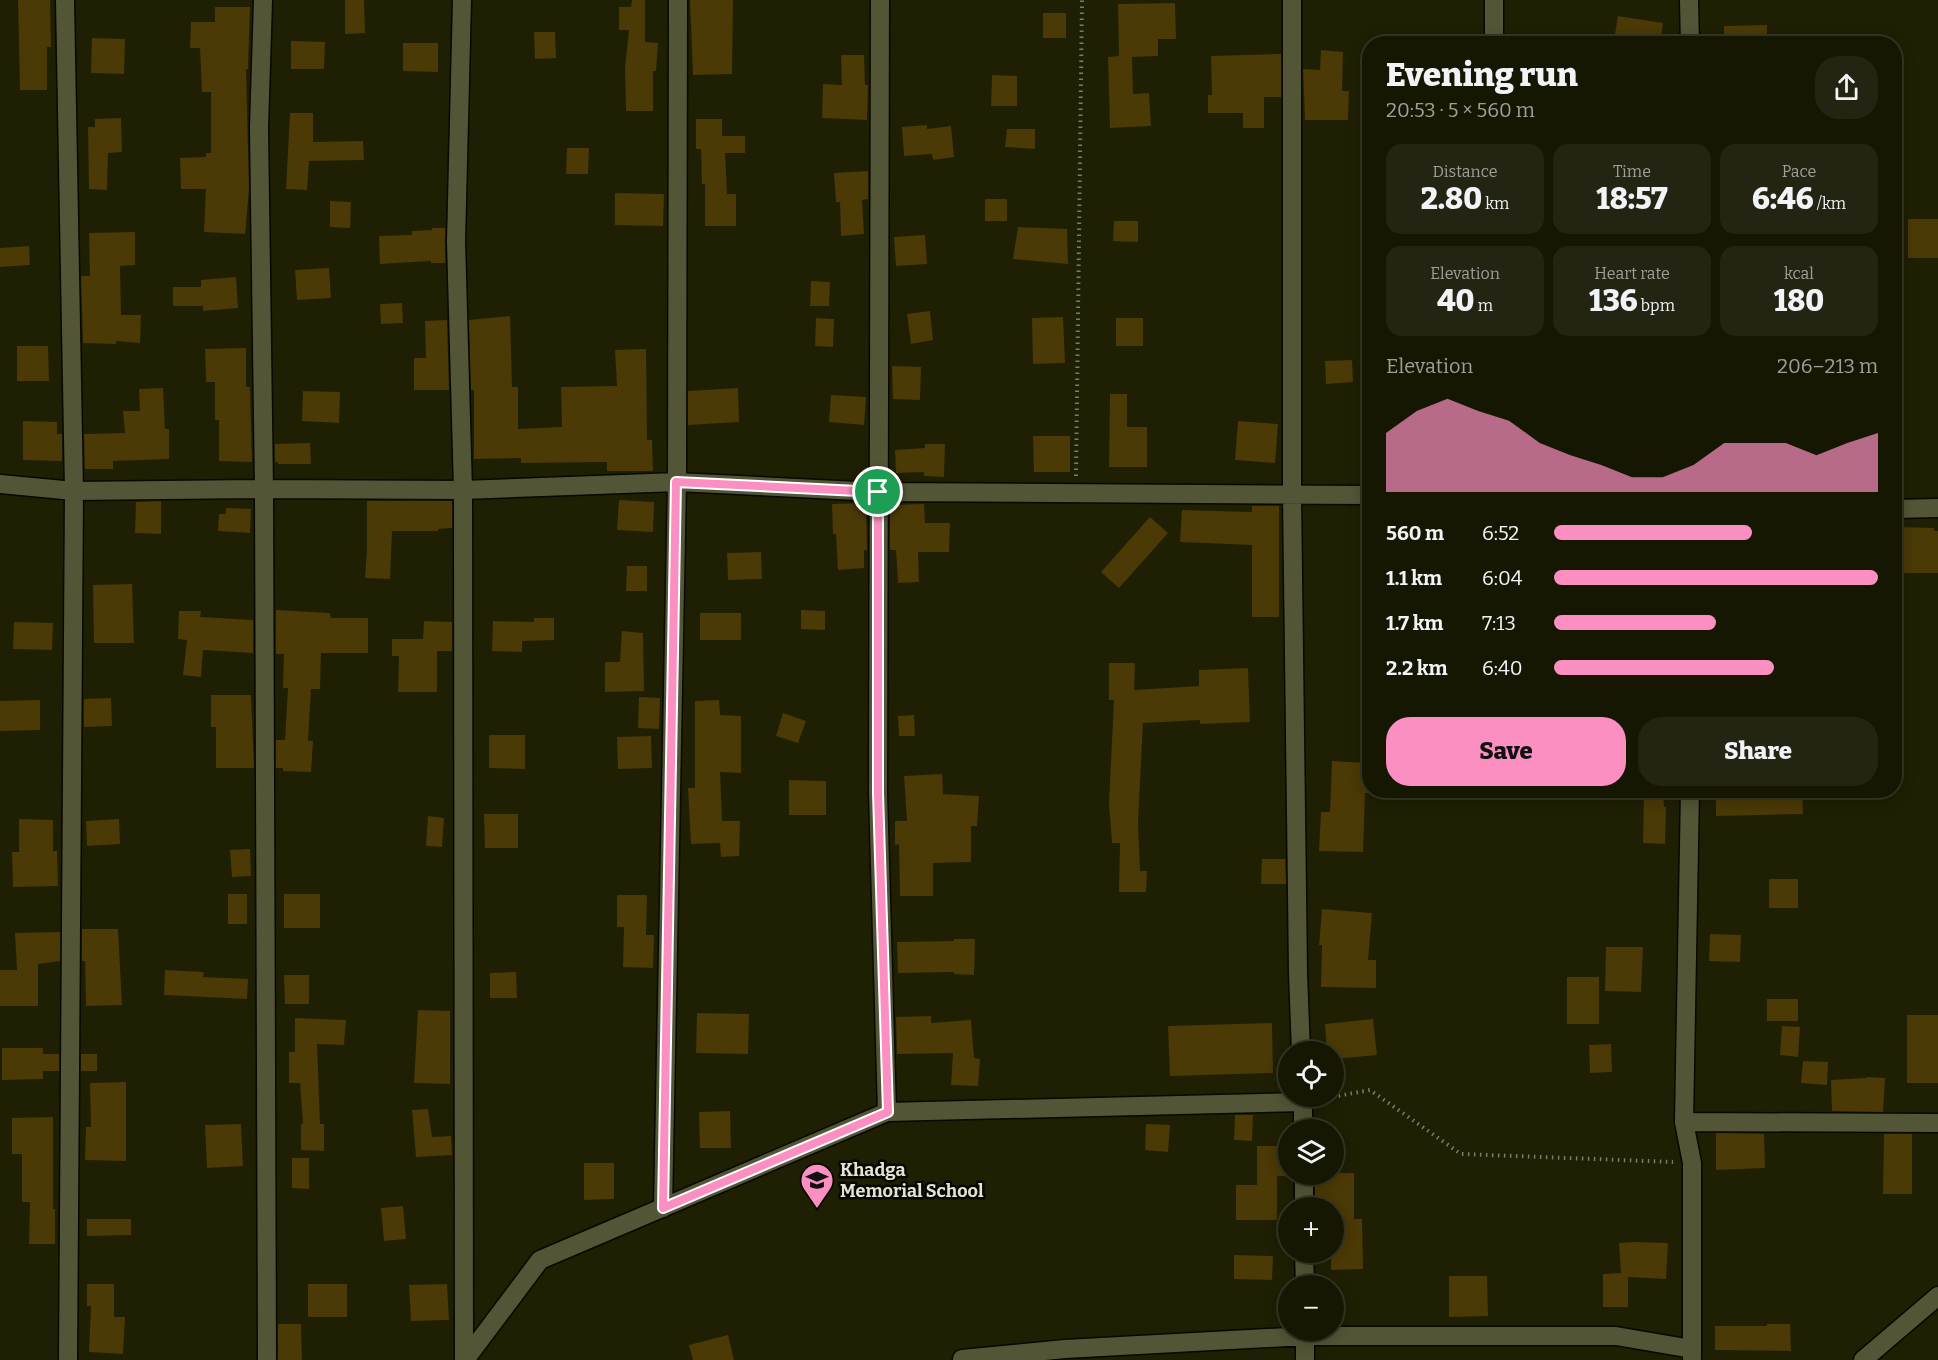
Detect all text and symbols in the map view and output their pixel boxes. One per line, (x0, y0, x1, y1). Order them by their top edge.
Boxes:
text: Evening run (1386, 55, 1578, 95)
button: share (1815, 56, 1878, 119)
text: 20:53 · 5 × 560 m (1386, 98, 1535, 122)
text: Distance (1433, 162, 1497, 181)
text: Time (1613, 162, 1651, 181)
text: Pace (1782, 162, 1816, 181)
text: 2.80 (1421, 181, 1482, 217)
text: 18:57 (1596, 181, 1668, 217)
text: 6:46 (1752, 181, 1814, 217)
text: km (1482, 194, 1509, 213)
text: /km (1814, 194, 1846, 213)
text: Elevation (1430, 264, 1500, 283)
text: Heart rate (1594, 264, 1670, 283)
text: kcal (1784, 264, 1814, 283)
text: 40 (1437, 283, 1475, 319)
text: 136 (1589, 283, 1638, 319)
text: 180 (1774, 283, 1824, 319)
text: m (1475, 296, 1493, 315)
text: bpm (1638, 296, 1675, 315)
text: Elevation (1386, 354, 1473, 378)
text: 206–213 m (1777, 354, 1878, 378)
pin (852, 466, 903, 517)
icon: arrive (861, 475, 894, 508)
text: 560 m (1386, 521, 1444, 545)
text: 6:52 (1482, 521, 1519, 545)
text: 1.1 km (1386, 566, 1442, 590)
text: 6:04 (1482, 566, 1522, 590)
text: 1.7 km (1386, 611, 1443, 635)
text: 7:13 (1482, 611, 1516, 635)
text: 2.2 km (1386, 656, 1448, 680)
text: 6:40 (1482, 656, 1522, 680)
button: Save (1386, 717, 1626, 786)
button: Share (1638, 717, 1878, 786)
map controls (1278, 1041, 1344, 1341)
button: locate (1278, 1041, 1344, 1107)
button: layers (1278, 1119, 1344, 1185)
place label: Khadga Memorial School (840, 1159, 984, 1202)
school or university icon: Khadga Memorial School (799, 1162, 835, 1209)
button: + (1278, 1197, 1344, 1263)
button: − (1278, 1275, 1344, 1341)

